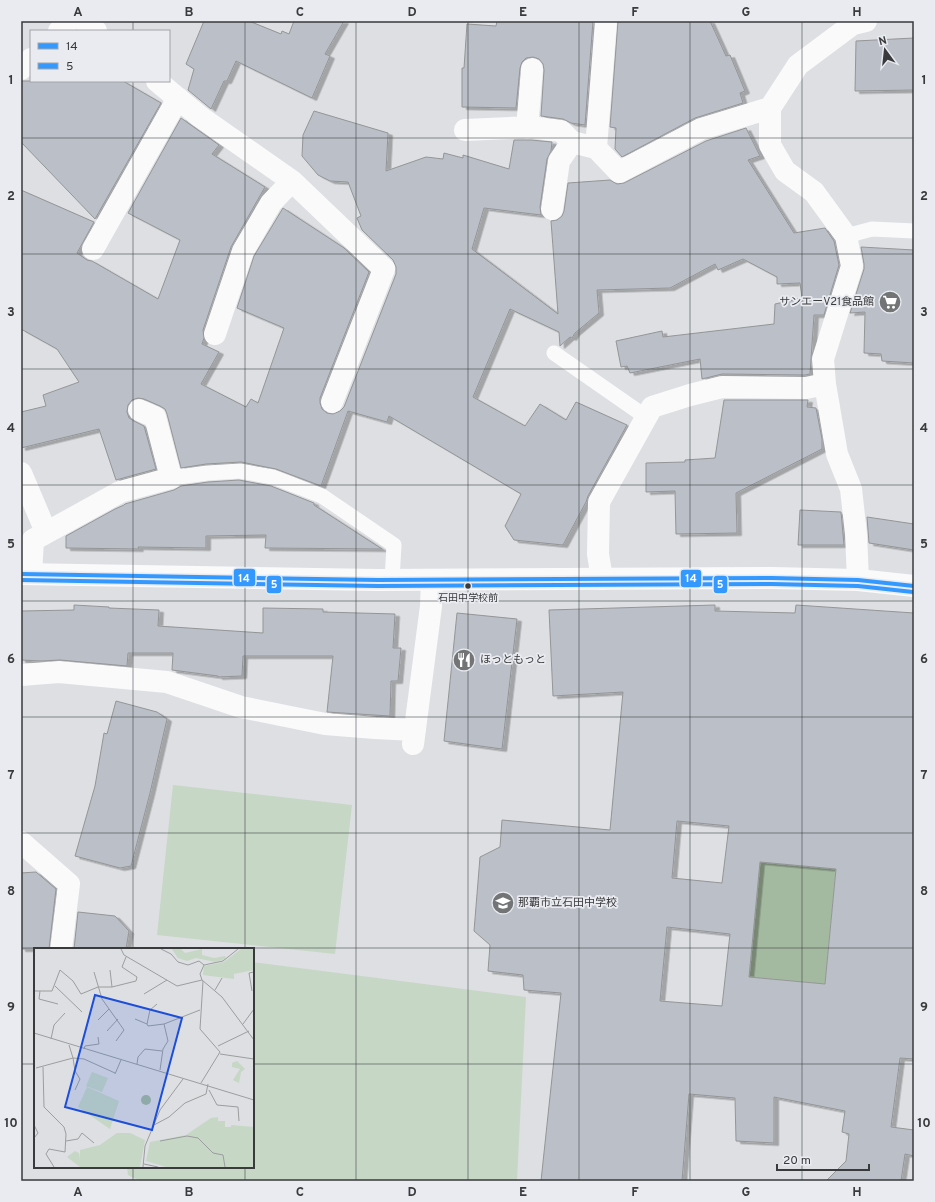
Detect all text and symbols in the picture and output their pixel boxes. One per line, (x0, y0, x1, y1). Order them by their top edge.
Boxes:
text: A (73, 5, 83, 21)
text: B (185, 5, 194, 21)
text: C (296, 5, 304, 21)
text: D (407, 5, 417, 21)
text: E (519, 5, 527, 21)
text: F (631, 5, 639, 21)
text: G (742, 5, 751, 21)
text: H (852, 5, 862, 21)
legend (30, 30, 170, 82)
north arrow (865, 30, 905, 70)
text: N (877, 34, 888, 49)
text: 14 (66, 39, 78, 55)
text: 5 (66, 59, 73, 75)
text: 1 (8, 73, 14, 89)
text: 1 (921, 73, 927, 89)
text: 2 (7, 189, 15, 205)
text: 2 (920, 189, 928, 205)
supermarket icon: サンエーV21食品館 (877, 289, 903, 315)
place label: サンエーV21食品館 (779, 295, 874, 309)
text: 3 (7, 305, 15, 321)
text: 3 (920, 305, 928, 321)
text: 4 (7, 421, 15, 437)
text: 4 (920, 421, 928, 437)
text: 5 (7, 537, 15, 553)
text: 5 (920, 537, 928, 553)
line badge: 14 (233, 568, 256, 587)
line badge: 14 (680, 569, 702, 588)
text: 14 (238, 572, 250, 586)
text: 14 (685, 572, 697, 586)
line badge: 5 (266, 575, 282, 594)
line badge: 5 (713, 575, 728, 594)
text: 5 (271, 578, 278, 592)
text: 5 (717, 578, 724, 592)
marker: 石田中学校前 (463, 581, 473, 591)
place label: 石田中学校前 (438, 592, 498, 605)
restaurant icon: ほっともっと (451, 647, 477, 673)
text: 6 (7, 652, 15, 668)
text: 6 (920, 652, 928, 668)
place label: ほっともっと (480, 653, 546, 667)
text: 7 (8, 768, 15, 784)
text: 7 (921, 768, 928, 784)
text: 8 (7, 884, 15, 900)
text: 8 (920, 884, 928, 900)
school or university icon: 那覇市立石田中学校 (490, 890, 516, 916)
place label: 那覇市立石田中学校 (518, 896, 617, 910)
inset map (34, 948, 254, 1168)
text: 9 (7, 1000, 15, 1016)
text: 9 (920, 1000, 928, 1016)
text: 10 (4, 1116, 18, 1132)
text: 10 (917, 1116, 931, 1132)
scale bar (777, 1146, 869, 1172)
text: 20 m (783, 1153, 811, 1169)
text: A (73, 1185, 83, 1201)
text: B (185, 1185, 194, 1201)
text: C (296, 1185, 304, 1201)
text: D (407, 1185, 417, 1201)
text: E (519, 1185, 527, 1201)
text: F (631, 1185, 639, 1201)
text: G (742, 1185, 751, 1201)
text: H (852, 1185, 862, 1201)

